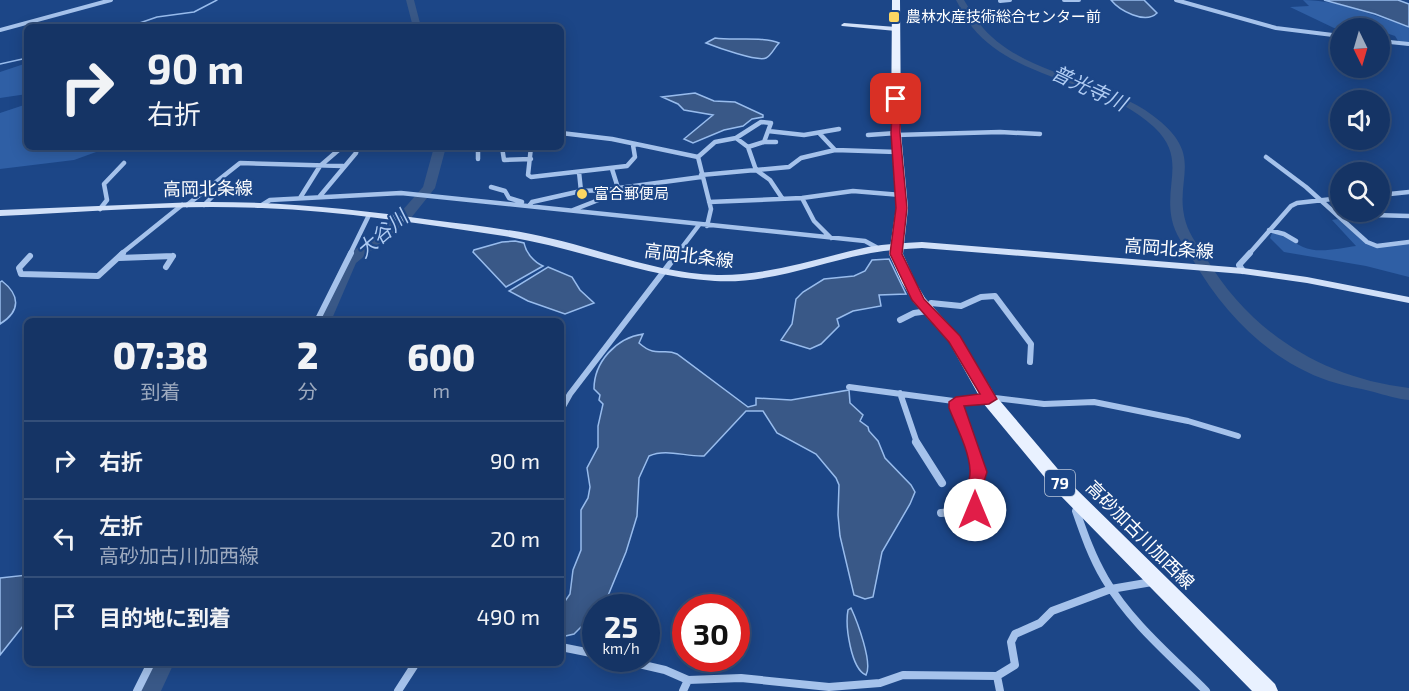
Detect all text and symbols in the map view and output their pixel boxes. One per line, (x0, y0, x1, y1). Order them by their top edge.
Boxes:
place label: 農林水産技術総合センター前 (906, 7, 1101, 25)
marker: 農林水産技術総合センター前 (887, 10, 901, 24)
north arrow (1330, 18, 1390, 78)
map controls (1330, 18, 1390, 222)
text: 90 m (147, 42, 244, 92)
icon: right (48, 48, 126, 126)
water label: 普光寺川 (1048, 59, 1133, 116)
pin (870, 73, 921, 124)
icon: arrive (879, 82, 912, 115)
button: sound (1330, 90, 1390, 150)
text: 右折 (147, 97, 201, 129)
button: search (1330, 162, 1390, 222)
street label: 高岡北条線 (163, 176, 253, 200)
place label: 富合郵便局 (594, 184, 669, 202)
marker: 富合郵便局 (575, 187, 589, 201)
water label: 大谷川 (351, 203, 413, 262)
street label: 高岡北条線 (1123, 234, 1215, 262)
street label: 高岡北条線 (643, 239, 735, 271)
text: 07:38 (113, 333, 208, 376)
text: 2 (297, 333, 318, 376)
text: 600 (407, 335, 475, 378)
text: m (432, 378, 450, 402)
text: 到着 (141, 379, 181, 403)
text: 分 (298, 379, 318, 403)
icon: right (48, 444, 81, 477)
text: 90 m (490, 447, 540, 473)
text: 右折 (99, 448, 143, 474)
road number: 79 (1045, 470, 1075, 496)
street label: 高砂加古川加西線 (1082, 476, 1199, 593)
position arrow (943, 478, 1007, 542)
text: 左折 (99, 512, 143, 538)
icon: left (48, 522, 81, 555)
text: 20 m (490, 525, 540, 551)
text: 高砂加古川加西線 (99, 543, 259, 567)
speed limit sign: 30 (672, 594, 750, 672)
icon: arrive (48, 600, 81, 633)
text: 490 m (476, 603, 540, 629)
text: 目的地に到着 (99, 604, 231, 630)
text: 25 (604, 608, 638, 644)
text: km/h (602, 639, 640, 657)

